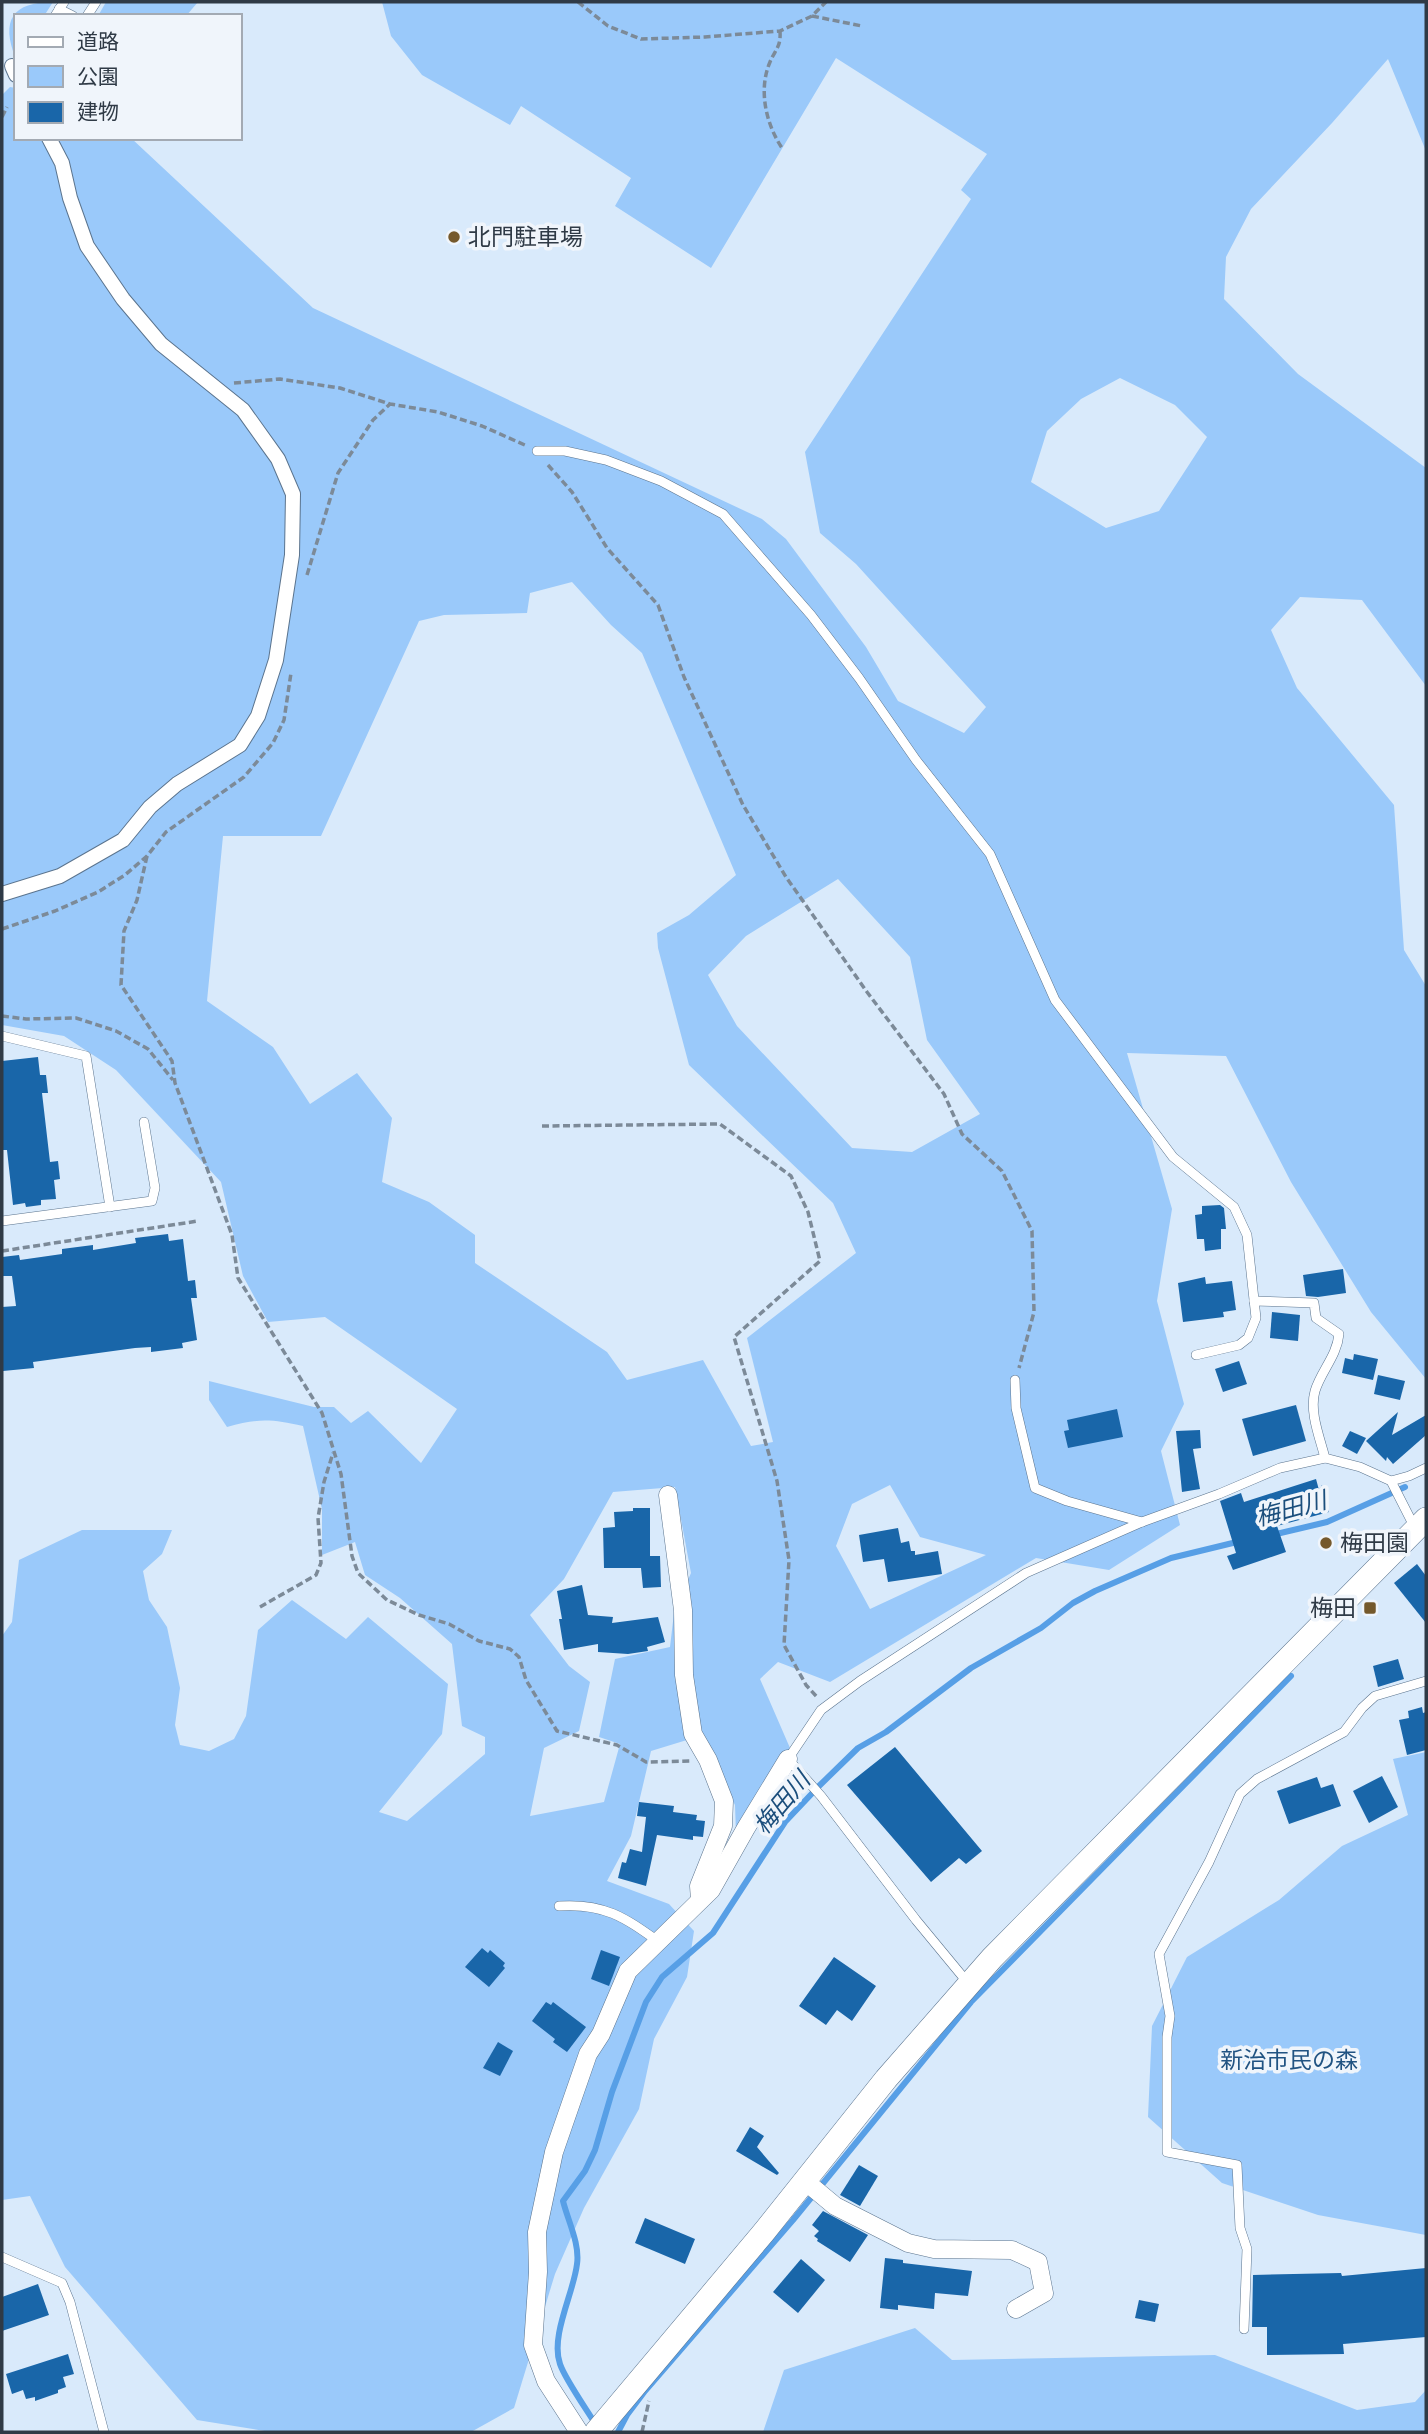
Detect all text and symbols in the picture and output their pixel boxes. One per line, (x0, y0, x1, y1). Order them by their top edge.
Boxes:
legend (14, 14, 242, 140)
text: 道路 (77, 28, 119, 55)
text: 公園 (77, 63, 119, 90)
text: 建物 (77, 98, 119, 125)
place label: 北門駐車場 (468, 222, 583, 252)
marker: 北門駐車場 (446, 229, 462, 245)
water label: 梅田川 (1252, 1483, 1333, 1533)
place label: 梅田園 (1340, 1528, 1409, 1558)
marker: 梅田園 (1318, 1535, 1334, 1551)
place label: 梅田 (1310, 1593, 1356, 1623)
marker: 梅田 (1362, 1600, 1378, 1616)
water label: 梅田川 (747, 1763, 819, 1840)
park label: 新治市民の森 (1220, 2045, 1358, 2075)

